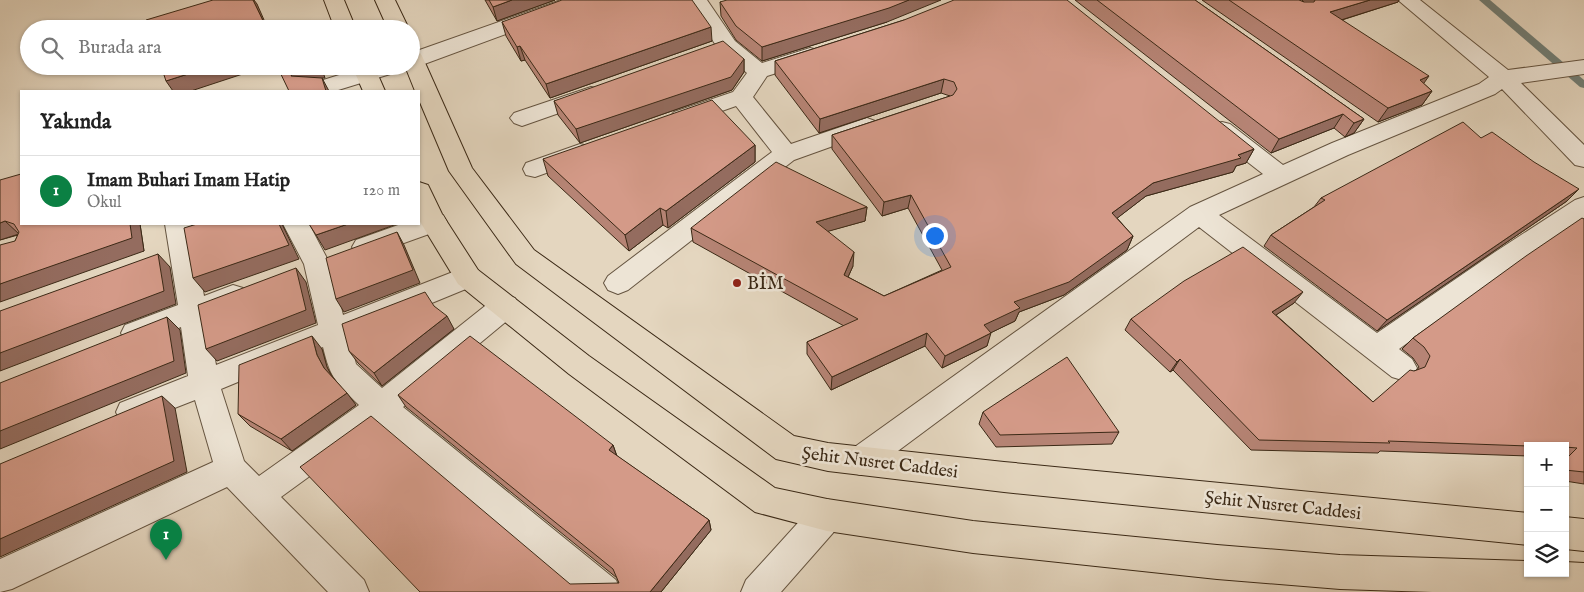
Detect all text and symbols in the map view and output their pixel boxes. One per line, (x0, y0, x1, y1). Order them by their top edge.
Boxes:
search box (20, 20, 420, 75)
icon: search (38, 34, 66, 62)
text: Burada ara (78, 36, 162, 60)
text: Yakında (40, 109, 111, 136)
text: Imam Buhari Imam Hatip (87, 169, 290, 193)
text: 1 (53, 181, 59, 201)
text: 120 m (363, 181, 400, 201)
text: Okul (87, 193, 121, 213)
your location (922, 223, 948, 249)
place label: BİM (747, 272, 784, 296)
marker: BİM (731, 277, 743, 289)
map controls (1524, 442, 1569, 577)
button: + (1524, 442, 1569, 487)
street label: Şehit Nusret Caddesi (801, 443, 959, 484)
street label: Şehit Nusret Caddesi (1204, 487, 1362, 526)
button: − (1524, 487, 1569, 532)
pin: 1 (150, 519, 182, 560)
button: layers (1524, 532, 1569, 577)

